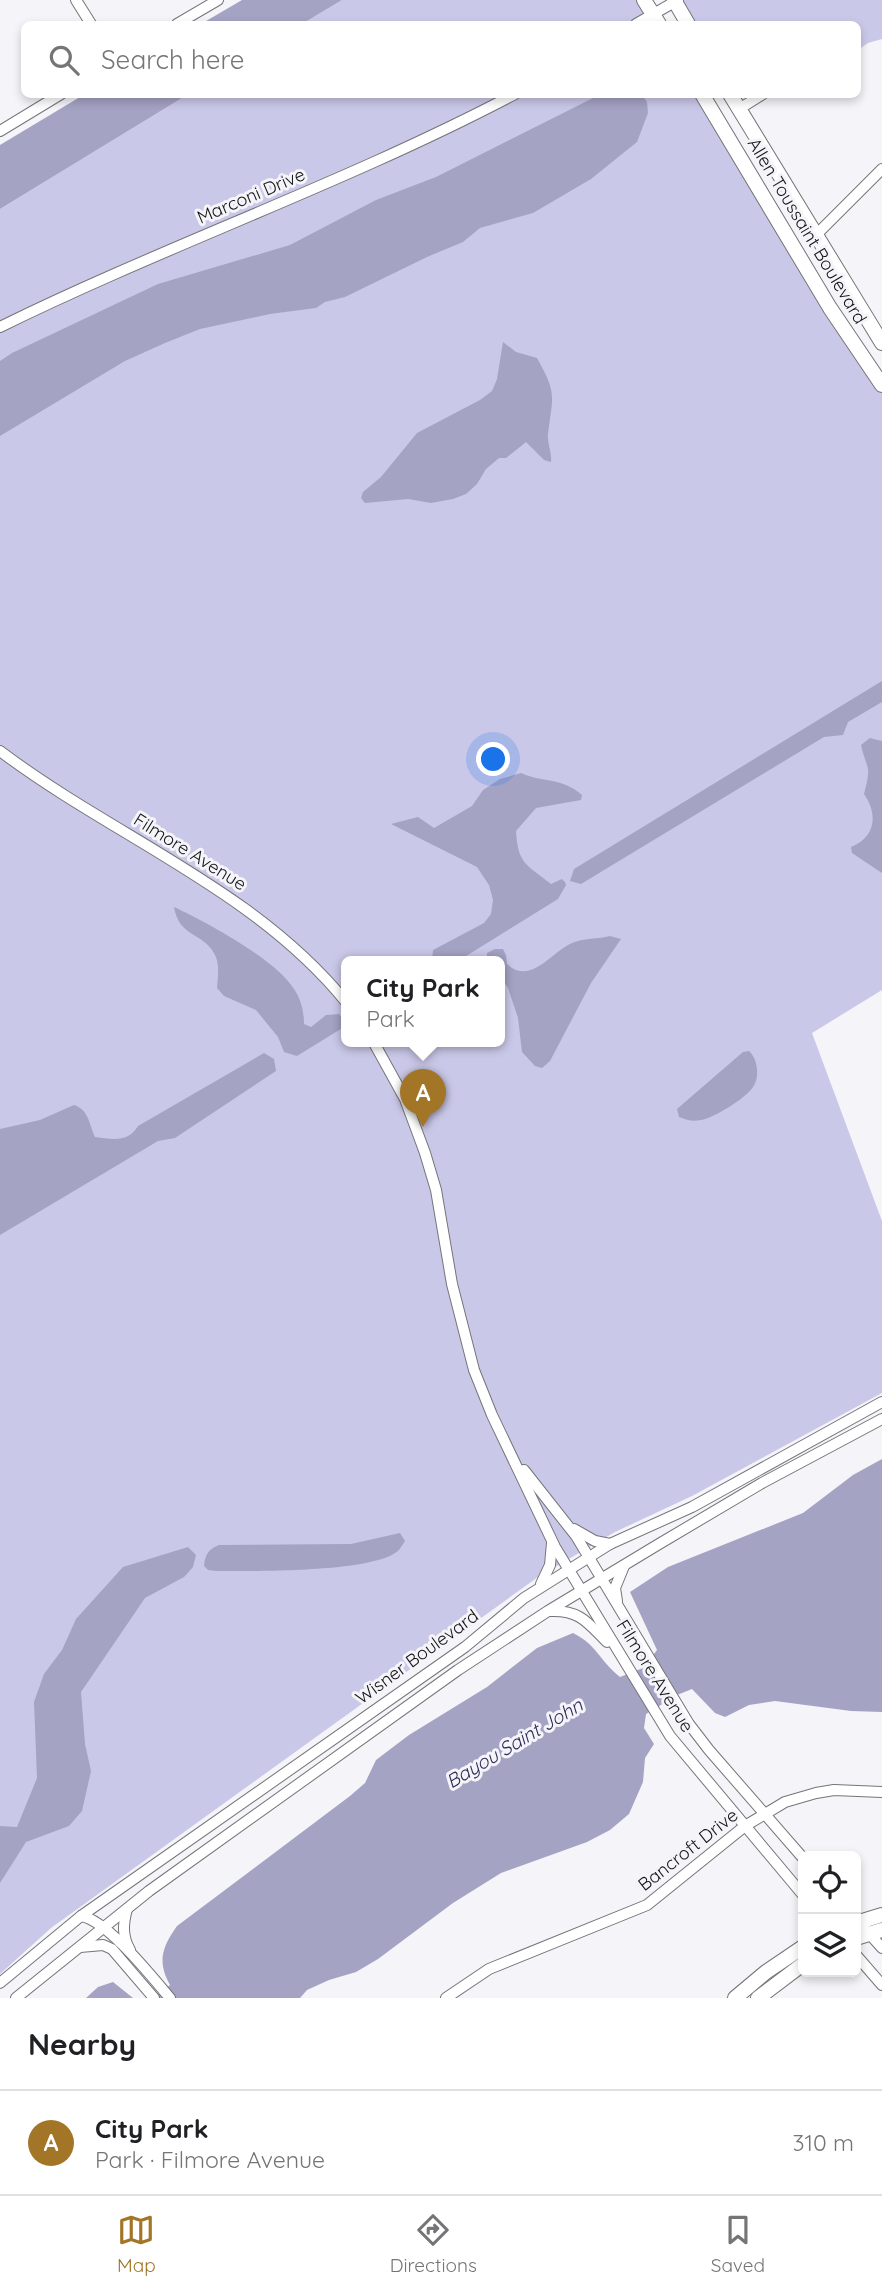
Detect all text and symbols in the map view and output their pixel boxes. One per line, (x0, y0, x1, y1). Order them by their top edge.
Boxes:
search box (21, 21, 861, 98)
icon: search (45, 41, 83, 79)
text: Search here (101, 43, 245, 76)
street label: Allen Toussaint Boulevard (743, 134, 872, 328)
street label: Marconi Drive (193, 162, 308, 229)
your location (476, 742, 510, 776)
street label: Filmore Avenue (130, 808, 251, 895)
popup (341, 956, 505, 1047)
text: City Park (366, 971, 480, 1004)
text: Park (366, 1004, 415, 1033)
pin: A (400, 1069, 446, 1127)
street label: Wisner Boulevard (351, 1604, 483, 1709)
street label: Filmore Avenue (612, 1615, 699, 1736)
water label: Bayou Saint John (441, 1692, 587, 1793)
street label: Bancroft Drive (633, 1803, 742, 1896)
map controls (798, 1851, 861, 1977)
button: locate (798, 1851, 861, 1914)
button: layers (798, 1914, 861, 1977)
text: Nearby (28, 2025, 136, 2063)
text: City Park (95, 2112, 209, 2145)
text: A (44, 2128, 58, 2157)
text: 310 m (792, 2128, 854, 2157)
text: Park · Filmore Avenue (95, 2145, 325, 2174)
tab: Map (117, 2211, 156, 2277)
tab: Directions (390, 2211, 477, 2277)
tab: Saved (711, 2211, 765, 2277)

